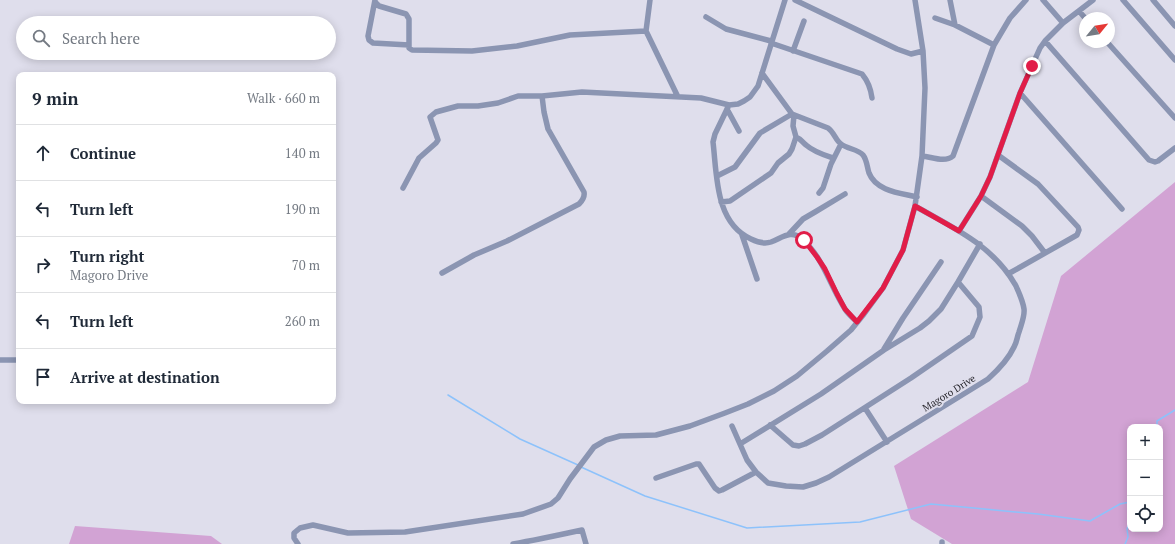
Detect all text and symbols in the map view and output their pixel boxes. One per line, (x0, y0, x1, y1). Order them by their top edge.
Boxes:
north arrow (1079, 12, 1115, 48)
search box (16, 16, 336, 60)
icon: search (30, 27, 52, 49)
text: Search here (62, 28, 140, 48)
route end (1023, 57, 1041, 75)
text: 9 min (32, 87, 79, 110)
text: Walk · 660 m (247, 89, 320, 107)
icon: ahead (32, 142, 54, 164)
text: Continue (70, 143, 136, 163)
text: 140 m (285, 144, 320, 162)
icon: left (32, 198, 54, 220)
text: Turn left (70, 199, 134, 219)
text: 190 m (285, 200, 320, 218)
route start (795, 231, 813, 249)
text: Turn right (70, 246, 145, 266)
icon: right (32, 254, 54, 276)
text: 70 m (292, 256, 320, 274)
text: Magoro Drive (70, 266, 148, 284)
icon: left (32, 310, 54, 332)
text: Turn left (70, 311, 134, 331)
text: 260 m (285, 312, 320, 330)
icon: arrive (32, 366, 54, 388)
text: Arrive at destination (70, 367, 220, 387)
street label: Magoro Drive (920, 372, 978, 414)
map controls (1127, 424, 1163, 532)
button: + (1127, 424, 1163, 460)
button: − (1127, 460, 1163, 496)
button: locate (1127, 496, 1163, 532)

